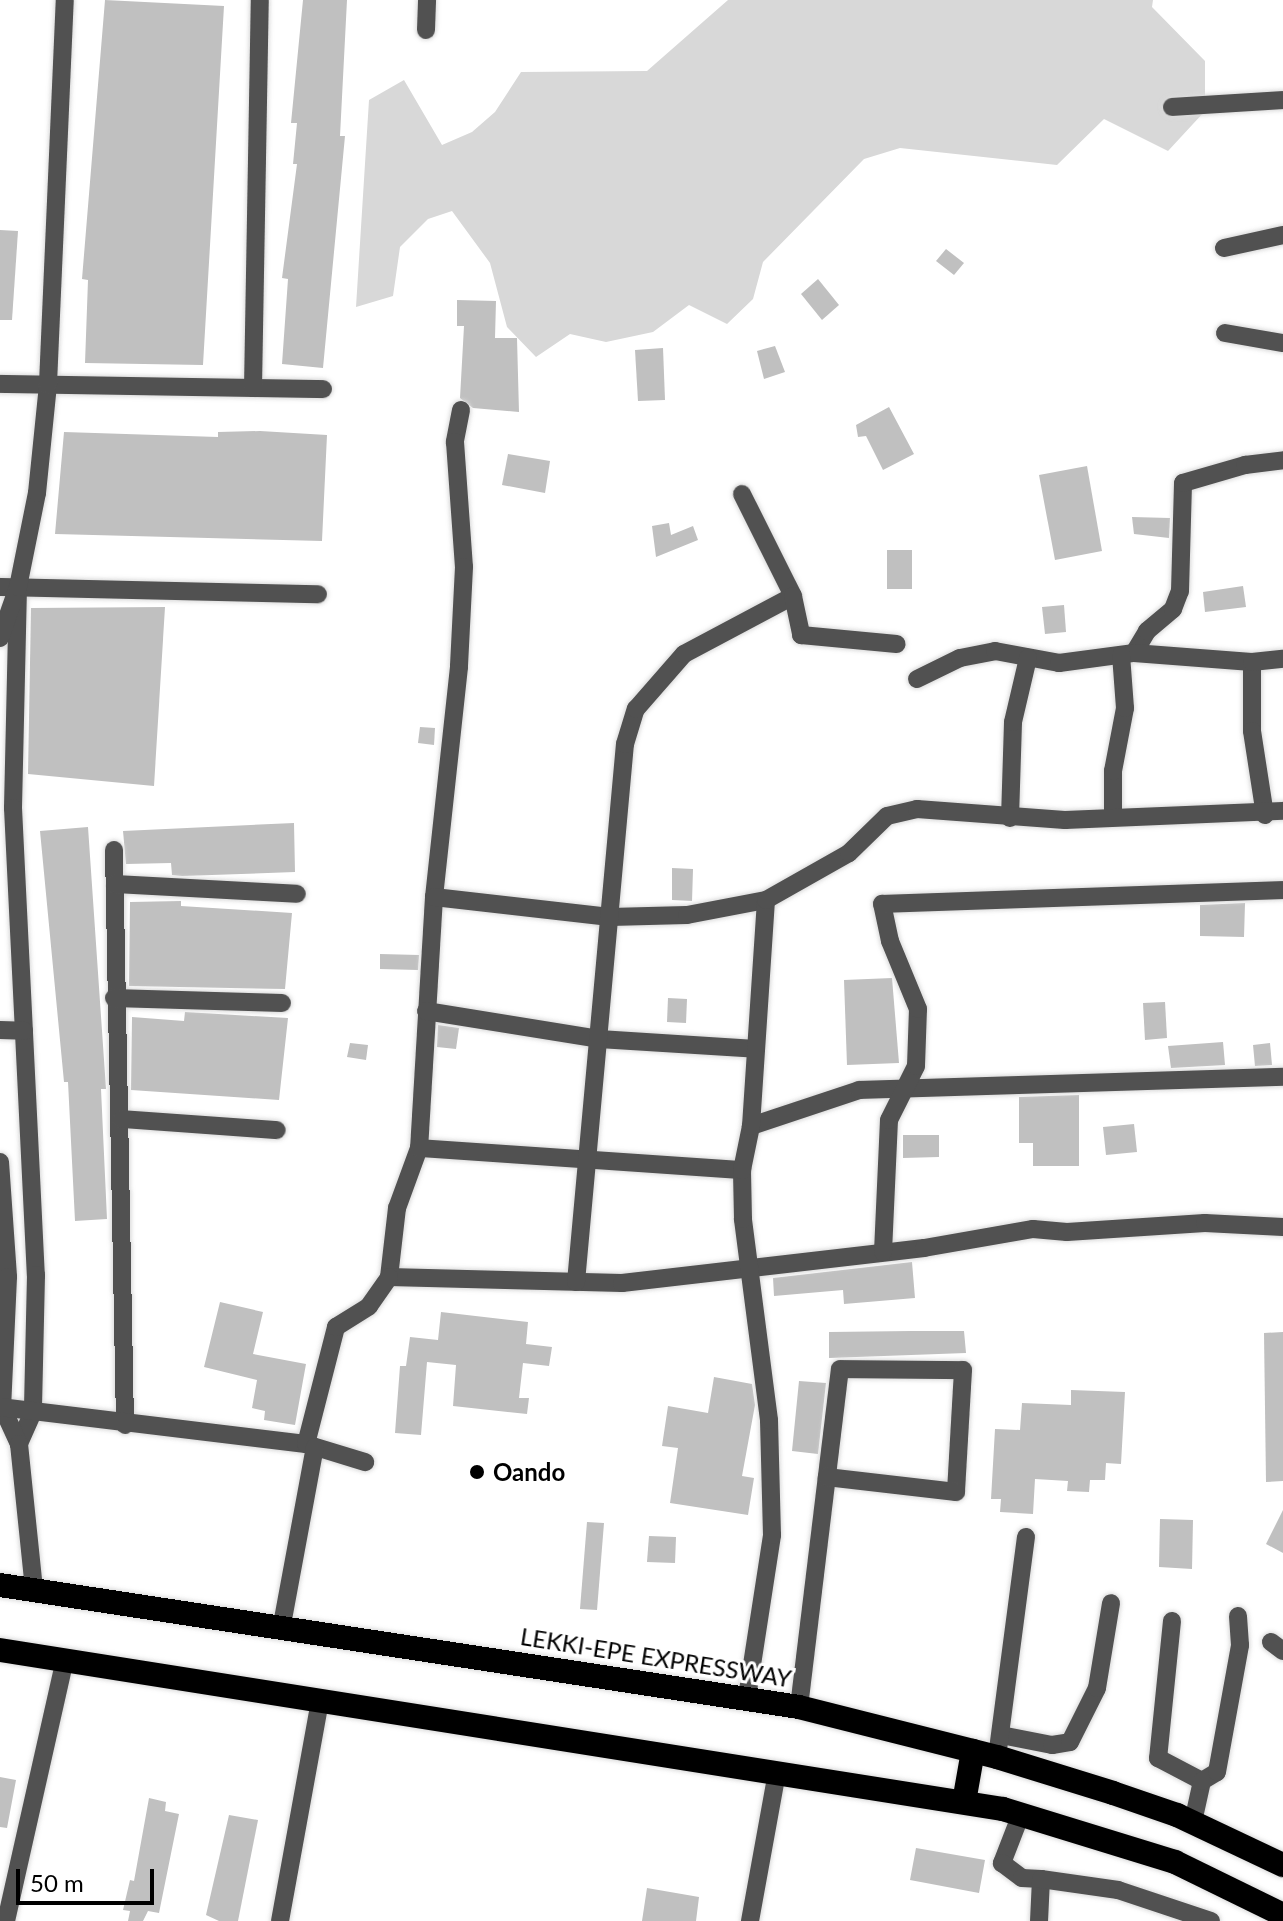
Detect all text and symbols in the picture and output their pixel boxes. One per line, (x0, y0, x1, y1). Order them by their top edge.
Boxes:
place label: Oando (493, 1458, 565, 1486)
marker: Oando (468, 1463, 486, 1481)
street label: LEKKI-EPE EXPRESSWAY (518, 1621, 794, 1693)
scale bar (20, 1853, 158, 1903)
text: 50 m (30, 1868, 84, 1897)

